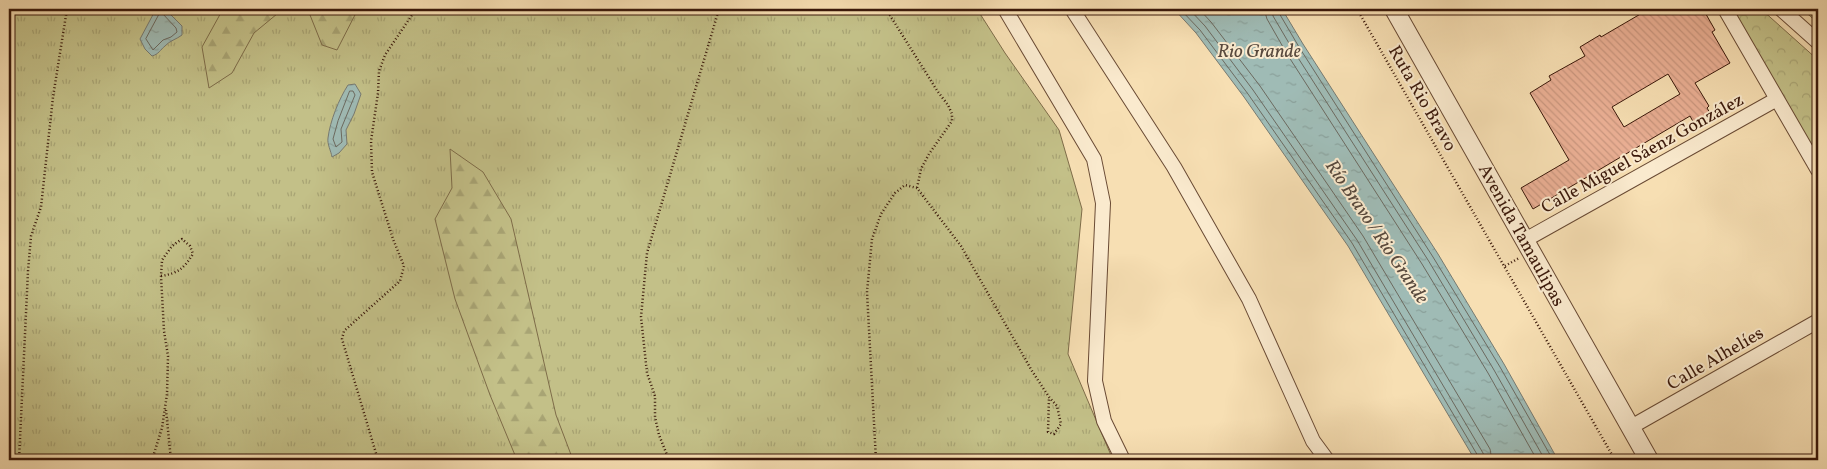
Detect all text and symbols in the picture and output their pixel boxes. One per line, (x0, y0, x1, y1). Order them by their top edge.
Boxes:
water label: Rio Grande (1217, 39, 1301, 65)
street label: Ruta Rio Bravo (1381, 41, 1462, 156)
street label: Calle Miguel Sáenz González (1537, 88, 1748, 220)
water label: Río Bravo / Rio Grande (1318, 155, 1434, 309)
street label: Avenida Tamaulipas (1471, 160, 1570, 311)
street label: Calle Alhelíes (1663, 321, 1769, 397)

